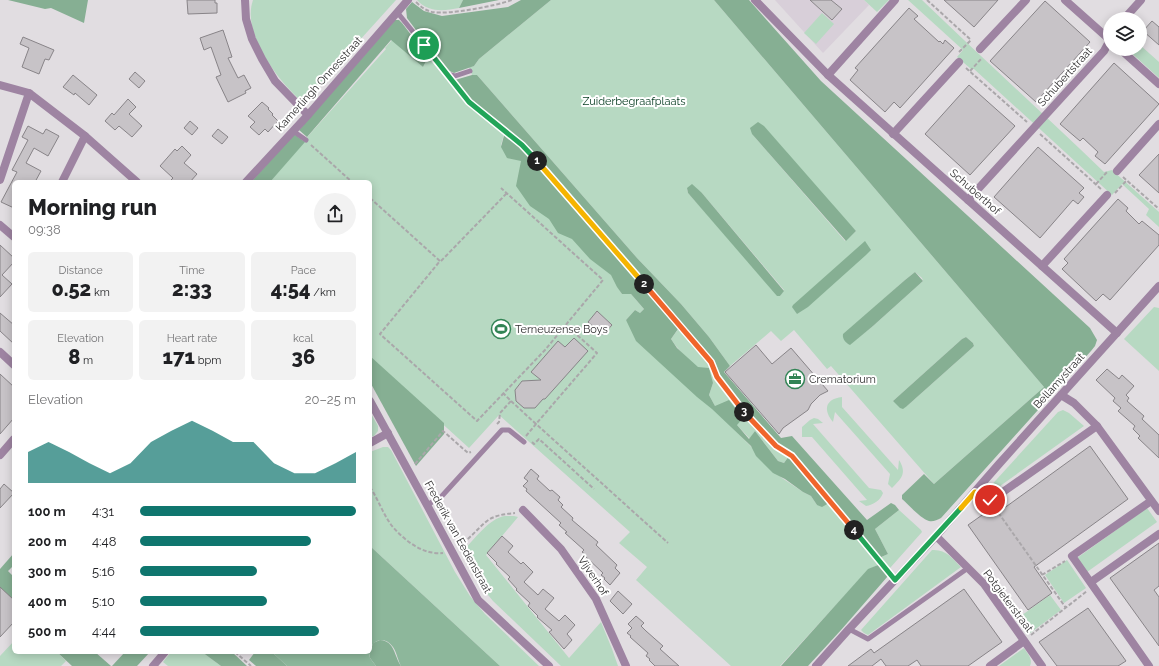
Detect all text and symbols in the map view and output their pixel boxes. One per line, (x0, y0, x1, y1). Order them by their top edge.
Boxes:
map controls (1103, 12, 1147, 56)
button: layers (1103, 12, 1147, 56)
pin (407, 28, 441, 62)
street label: Kamerlingh Onnesstraat (273, 34, 365, 134)
icon: arrive (413, 34, 435, 56)
street label: Schubertstraat (1035, 45, 1095, 109)
park label: Zuiderbegraafplaats (582, 95, 686, 108)
pin: 1 (527, 151, 547, 171)
text: 1 (534, 154, 540, 167)
street label: Schuberthof (947, 166, 1003, 218)
button: share (314, 193, 356, 235)
text: Morning run (28, 194, 157, 220)
text: 09:38 (28, 222, 61, 237)
text: Distance (59, 264, 103, 277)
text: Time (179, 264, 205, 277)
text: Pace (291, 264, 316, 277)
pin: 2 (634, 274, 654, 294)
text: 0.52 (51, 277, 91, 301)
text: 2:33 (172, 277, 212, 301)
text: 4:54 (271, 277, 311, 301)
text: 2 (641, 277, 647, 290)
text: km (91, 286, 110, 299)
text: /km (311, 286, 336, 299)
sports icon: Terneuzense Boys (490, 318, 512, 340)
place label: Terneuzense Boys (515, 323, 608, 336)
text: Elevation (57, 332, 104, 345)
text: Heart rate (167, 332, 217, 345)
text: kcal (293, 332, 314, 345)
text: 8 (68, 345, 80, 369)
text: 171 (163, 345, 195, 369)
text: 36 (292, 345, 315, 369)
street label: Bellamystraat (1031, 350, 1087, 411)
text: m (80, 354, 93, 367)
text: bpm (195, 354, 221, 367)
office icon: Crematorium (784, 368, 806, 390)
place label: Crematorium (809, 373, 876, 386)
text: Elevation (28, 392, 83, 407)
text: 20–25 m (305, 392, 356, 407)
pin: 3 (734, 402, 754, 422)
text: 3 (741, 405, 747, 418)
street label: Frederik van Eedenstraat (422, 479, 494, 596)
pin (973, 483, 1007, 517)
icon: check (979, 489, 1001, 511)
text: 100 m (28, 504, 66, 519)
text: 4:31 (92, 504, 114, 519)
pin: 4 (844, 520, 864, 540)
text: 4 (851, 523, 857, 536)
text: 200 m (28, 534, 67, 549)
text: 4:48 (92, 534, 116, 549)
street label: Vijverhof (575, 554, 611, 599)
text: 300 m (28, 564, 66, 579)
text: 5:16 (92, 564, 115, 579)
street label: Potgieterstraat (980, 567, 1036, 635)
text: 400 m (28, 594, 67, 609)
text: 5:10 (92, 594, 115, 609)
text: 500 m (28, 624, 66, 639)
text: 4:44 (92, 624, 116, 639)

